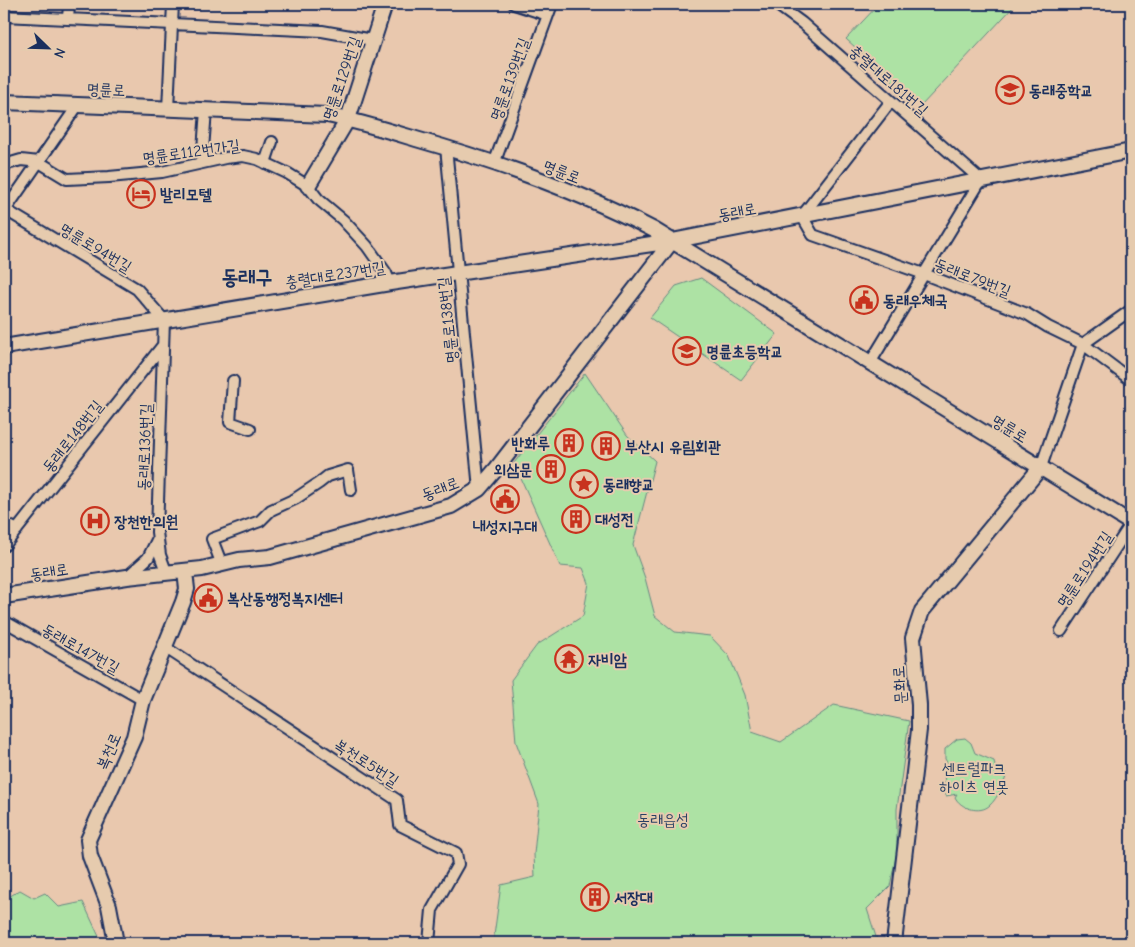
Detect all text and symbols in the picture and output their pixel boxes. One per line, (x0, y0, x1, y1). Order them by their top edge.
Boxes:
north arrow (22, 22, 72, 72)
street label: 명륜로129번길 (319, 34, 365, 123)
street label: 명륜로139번길 (487, 35, 533, 123)
street label: 충렬대로181번길 (845, 42, 931, 120)
text: N (50, 45, 69, 60)
school or university icon: 동래중학교 (995, 75, 1025, 105)
street label: 명륜로 (86, 80, 126, 100)
place label: 동래중학교 (1029, 82, 1093, 100)
street label: 명륜로112번가길 (141, 136, 241, 168)
street label: 명륜로 (540, 157, 583, 187)
hotel icon: 발리모텔 (126, 179, 156, 209)
place label: 발리모텔 (160, 186, 213, 204)
street label: 동래로 (717, 199, 758, 225)
street label: 명륜로94번길 (56, 219, 135, 276)
street label: 동래로79번길 (932, 255, 1014, 301)
street label: 충렬대로237번길 (284, 258, 387, 292)
district label: 동래구 (222, 265, 272, 289)
street label: 명륜로138번길 (434, 276, 461, 364)
public building icon: 동래우체국 (849, 285, 879, 315)
place label: 동래우체국 (883, 292, 948, 310)
school or university icon: 명륜초등학교 (672, 336, 702, 366)
place label: 명륜초등학교 (706, 343, 783, 361)
street label: 동래로148번길 (39, 397, 107, 476)
street label: 동래로136번길 (134, 403, 156, 491)
street label: 명륜로 (988, 411, 1031, 447)
building icon: 반화루 (554, 428, 584, 458)
building icon: 부산시 유림회관 (591, 431, 621, 461)
place label: 반화루 (511, 435, 550, 453)
place label: 부산시 유림회관 (625, 438, 721, 456)
building icon: 외삼문 (536, 454, 566, 484)
place label: 외삼문 (493, 461, 532, 479)
place icon: 동래향교 (569, 469, 599, 499)
street label: 동래로 (419, 474, 462, 504)
place label: 동래향교 (603, 476, 655, 494)
public building icon: 내성지구대 (490, 484, 520, 514)
building icon: 대성전 (561, 504, 591, 534)
hospital icon: 장천한의원 (80, 506, 110, 536)
place label: 대성전 (595, 511, 634, 529)
place label: 장천한의원 (114, 513, 179, 531)
place label: 내성지구대 (473, 518, 537, 536)
street label: 명륜로194번길 (1054, 528, 1116, 611)
street label: 동래로 (29, 560, 70, 584)
public building icon: 복산동행정복지센터 (193, 583, 223, 613)
place label: 복산동행정복지센터 (227, 590, 343, 608)
street label: 동래로147번길 (39, 620, 123, 678)
temple icon: 자비암 (554, 644, 584, 674)
place label: 자비암 (588, 651, 627, 669)
street label: 문화로 (890, 665, 910, 705)
street label: 복천로 (93, 730, 125, 773)
street label: 복천로5번길 (331, 735, 402, 790)
park label: 센트럴파크 하이츠 연못 (939, 760, 1009, 796)
park label: 동래읍성 (637, 811, 689, 829)
building icon: 서장대 (580, 882, 610, 912)
place label: 서장대 (614, 889, 653, 907)

